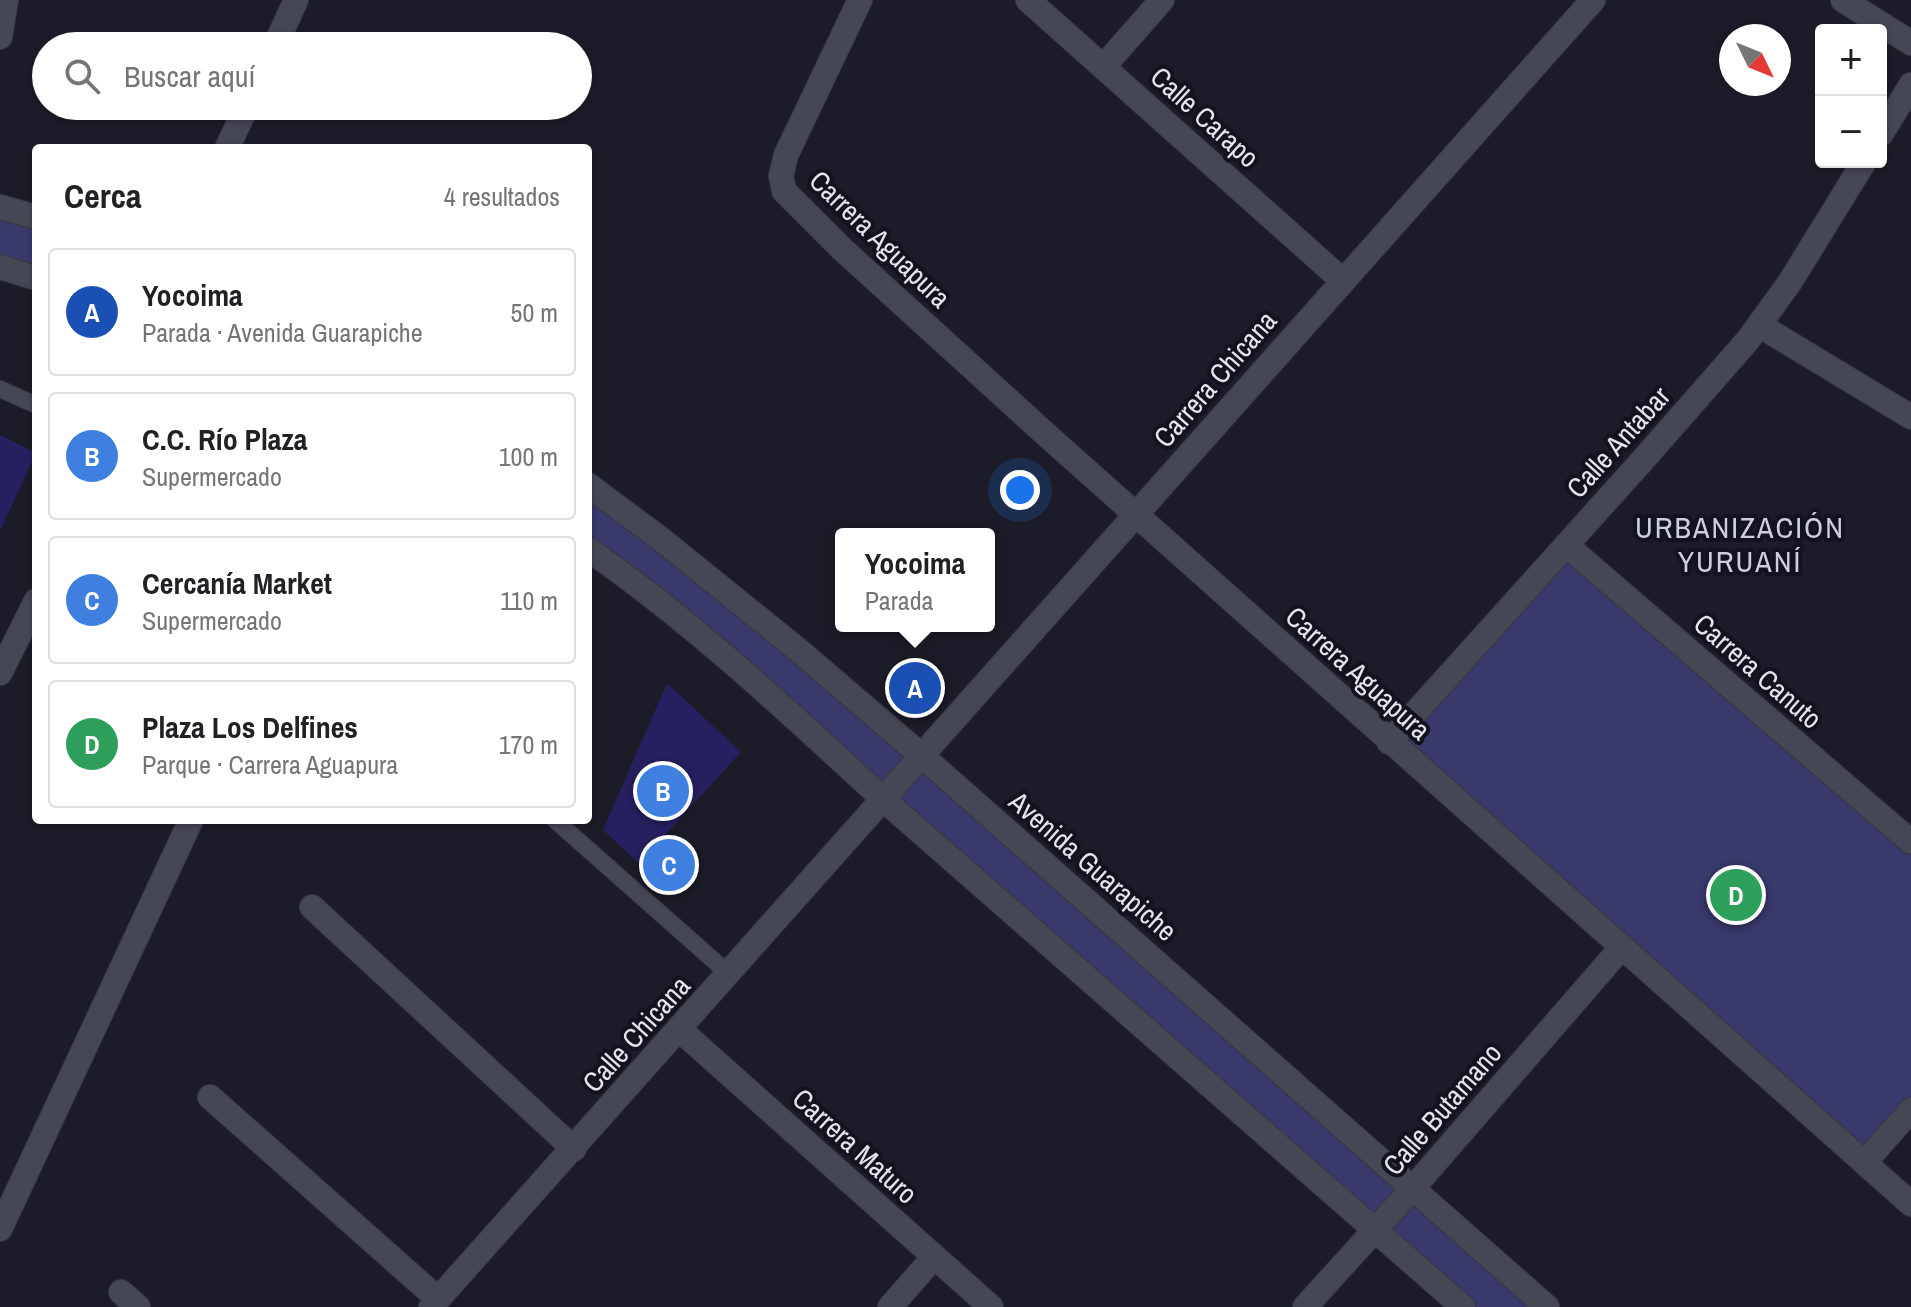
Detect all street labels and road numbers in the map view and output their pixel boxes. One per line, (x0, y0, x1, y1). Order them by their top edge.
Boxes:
street label: Calle Carapo (1143, 58, 1267, 176)
street label: Carrera Aguapura (801, 162, 959, 316)
street label: Carrera Chicana (1145, 302, 1285, 456)
street label: Calle Antabar (1558, 378, 1678, 506)
street label: Carrera Aguapura (1277, 598, 1439, 748)
street label: Carrera Canuto (1686, 605, 1830, 737)
street label: Avenida Guarapiche (1000, 782, 1185, 949)
street label: Calle Chicana (574, 968, 699, 1100)
street label: Calle Butamano (1374, 1035, 1510, 1183)
street label: Carrera Maturo (784, 1080, 926, 1212)

